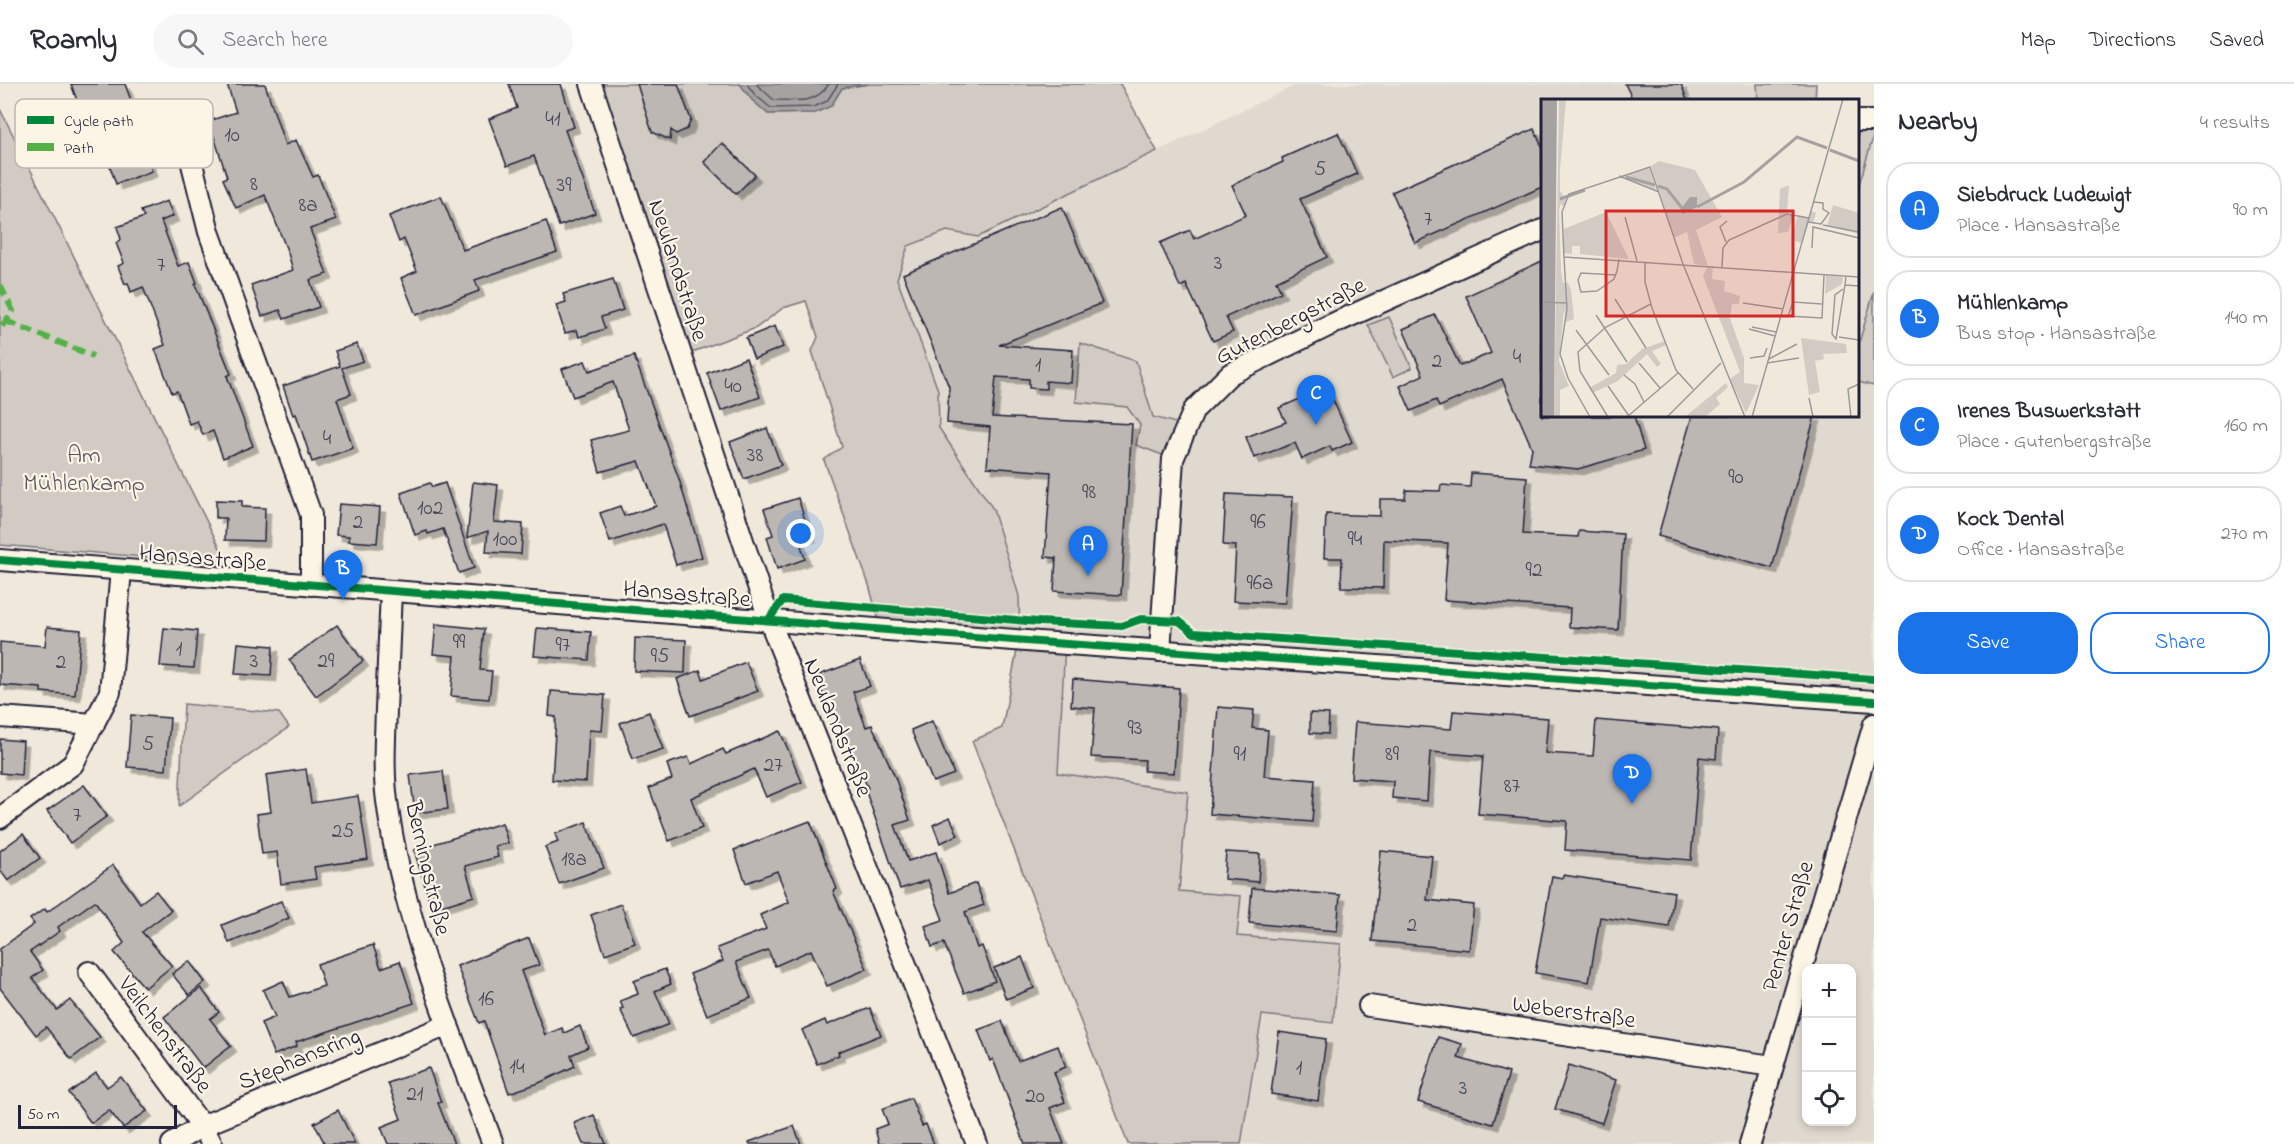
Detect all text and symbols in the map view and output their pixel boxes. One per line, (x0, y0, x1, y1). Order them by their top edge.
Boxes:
search box (153, 14, 573, 68)
text: Roamly (30, 21, 117, 62)
icon: search (174, 25, 207, 58)
text: Search here (222, 25, 328, 57)
text: Map (2020, 26, 2056, 56)
text: Directions (2089, 26, 2176, 56)
text: Saved (2209, 26, 2264, 56)
legend (15, 99, 213, 168)
inset map (1541, 99, 1859, 417)
text: Nearby (1898, 104, 1977, 142)
house number: 41 (545, 105, 561, 135)
text: 4 results (2200, 109, 2270, 138)
text: Cycle path (64, 110, 133, 134)
house number: 10 (224, 121, 240, 151)
text: Path (64, 137, 94, 161)
house number: 5 (1314, 155, 1326, 185)
house number: 8 (250, 170, 258, 200)
house number: 39 (557, 171, 572, 201)
text: Siebdruck Ludewigt (1957, 180, 2132, 212)
house number: 8a (298, 191, 318, 221)
street label: Neulandstraße (637, 196, 716, 346)
text: A (1913, 196, 1926, 225)
text: 90 m (2233, 196, 2268, 225)
house number: 7 (1424, 205, 1433, 235)
text: Place · Hansastraße (1957, 212, 2120, 241)
house number: 3 (1214, 249, 1222, 279)
house number: 7 (157, 251, 166, 281)
street label: Gutenbergstraße (1210, 269, 1373, 375)
text: Mühlenkamp (1957, 288, 2068, 320)
text: B (1913, 304, 1926, 333)
text: 140 m (2224, 304, 2268, 333)
text: Bus stop · Hansastraße (1957, 320, 2156, 349)
house number: 4 (1513, 343, 1522, 373)
house number: 2 (1432, 347, 1442, 377)
house number: 1 (1035, 351, 1042, 381)
house number: 40 (724, 372, 742, 402)
pin: C (1296, 376, 1336, 425)
text: Irenes Buswerkstatt (1957, 396, 2141, 428)
text: C (1914, 412, 1925, 441)
text: 160 m (2224, 412, 2268, 441)
house number: 4 (323, 424, 332, 454)
text: Place · Gutenbergstraße (1957, 428, 2151, 457)
park label: Am Mühlenkamp (23, 439, 145, 502)
house number: 38 (747, 441, 763, 471)
house number: 90 (1728, 463, 1744, 493)
house number: 98 (1082, 478, 1096, 508)
house number: 102 (417, 494, 443, 524)
text: Kock Dental (1957, 504, 2064, 536)
house number: 2 (353, 508, 363, 538)
house number: 96 (1250, 508, 1266, 538)
your location (786, 519, 815, 548)
text: D (1912, 520, 1927, 549)
text: 270 m (2221, 520, 2268, 549)
house number: 100 (493, 525, 517, 555)
house number: 94 (1348, 525, 1363, 555)
pin: A (1068, 526, 1108, 576)
street label: Hansastraße (138, 536, 268, 583)
text: Office · Hansastraße (1957, 536, 2124, 565)
pin: B (324, 550, 362, 600)
house number: 92 (1526, 556, 1542, 586)
house number: 96a (1247, 569, 1273, 599)
street label: Hansastraße (622, 572, 752, 619)
button: Save (1898, 612, 2078, 674)
button: Share (2090, 612, 2270, 674)
house number: 99 (453, 628, 466, 658)
house number: 97 (556, 631, 571, 661)
house number: 1 (176, 635, 183, 665)
house number: 95 (651, 642, 669, 672)
house number: 3 (250, 647, 258, 677)
house number: 29 (318, 647, 335, 677)
house number: 2 (56, 648, 66, 678)
street label: Neulandstraße (793, 653, 881, 803)
house number: 93 (1128, 714, 1143, 744)
house number: 5 (142, 730, 154, 760)
house number: 91 (1234, 740, 1247, 770)
house number: 89 (1385, 740, 1400, 770)
house number: 27 (763, 751, 783, 781)
pin: D (1612, 754, 1652, 804)
house number: 87 (1504, 772, 1521, 802)
street label: Berningstraße (394, 797, 459, 940)
house number: 7 (73, 801, 82, 831)
house number: 25 (332, 817, 354, 847)
house number: 18a (561, 845, 587, 875)
street label: Penter Straße (1754, 857, 1825, 996)
house number: 2 (1407, 911, 1417, 941)
map controls (1802, 964, 1856, 1126)
button: + (1802, 964, 1856, 1018)
street label: Veilchenstraße (108, 969, 220, 1102)
house number: 16 (478, 985, 494, 1015)
street label: Weberstraße (1510, 988, 1638, 1039)
button: − (1802, 1018, 1856, 1072)
street label: Stephansring (233, 1020, 366, 1101)
house number: 14 (509, 1053, 525, 1083)
house number: 1 (1296, 1054, 1303, 1084)
button: locate (1802, 1072, 1856, 1126)
house number: 3 (1459, 1074, 1467, 1104)
house number: 21 (406, 1080, 424, 1110)
house number: 20 (1025, 1082, 1045, 1112)
scale bar (18, 1102, 177, 1130)
text: 50 m (27, 1103, 59, 1127)

